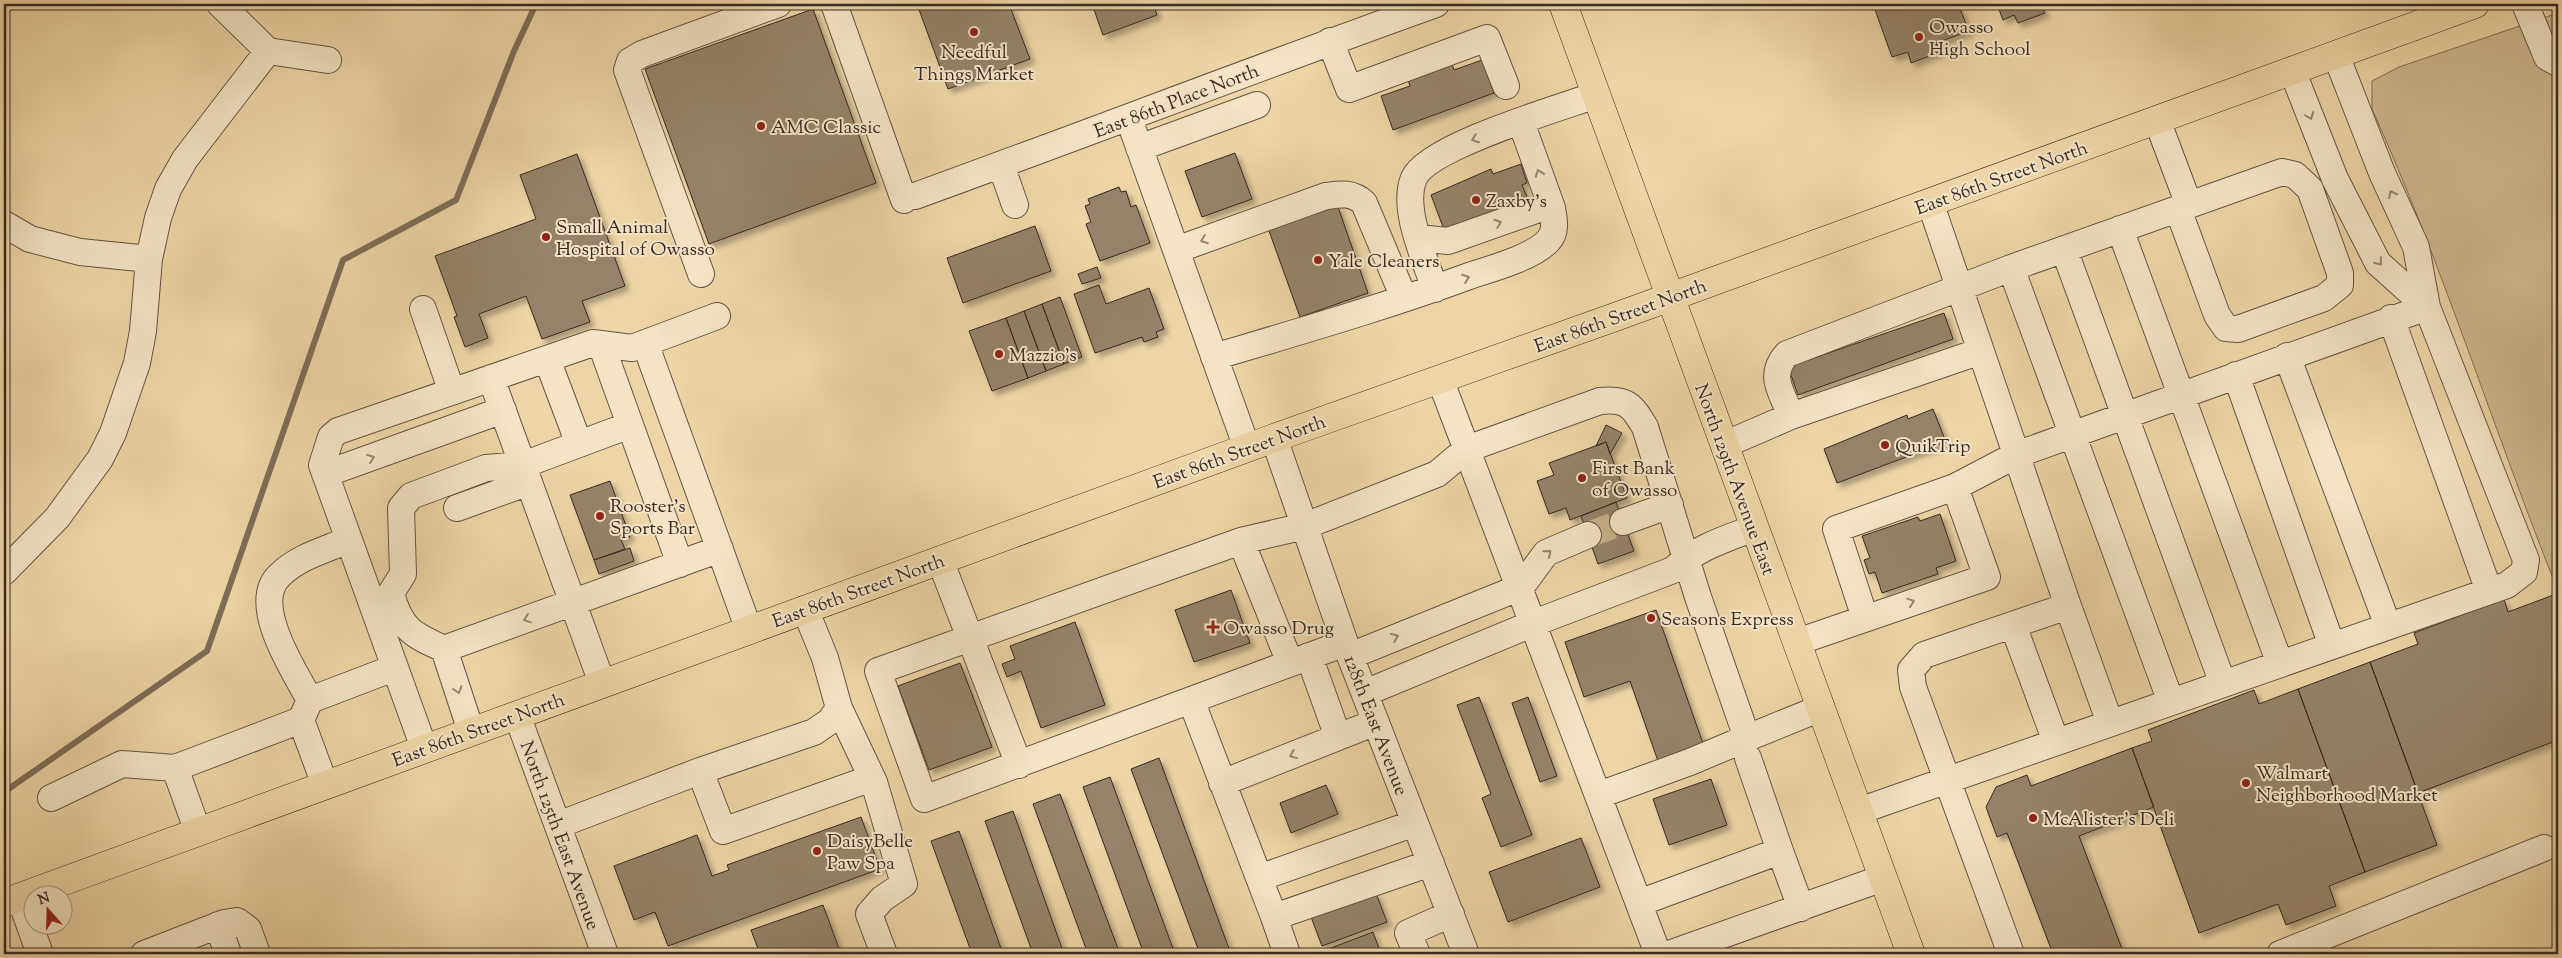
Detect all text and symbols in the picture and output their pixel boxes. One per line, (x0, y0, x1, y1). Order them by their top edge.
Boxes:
place label: Owasso High School (1929, 15, 2031, 64)
marker: Needful Things Market (968, 26, 980, 38)
marker: Owasso High School (1913, 31, 1925, 43)
place label: Needful Things Market (914, 40, 1034, 89)
street label: East 86th Place North (1090, 58, 1263, 146)
one-way arrow (2304, 111, 2314, 120)
place label: AMC Classic (771, 115, 882, 142)
marker: AMC Classic (755, 120, 767, 132)
one-way arrow (1471, 133, 1480, 143)
street label: East 86th Street North (1912, 136, 2092, 223)
one-way arrow (1535, 169, 1545, 177)
place label: Zaxby's (1486, 189, 1547, 216)
one-way arrow (2388, 190, 2398, 199)
marker: Zaxby's (1470, 194, 1482, 206)
place label: Small Animal Hospital of Owasso (556, 215, 715, 264)
one-way arrow (1494, 219, 1502, 229)
marker: Small Animal Hospital of Owasso (540, 231, 552, 243)
one-way arrow (1200, 234, 1209, 244)
place label: Yale Cleaners (1328, 249, 1440, 276)
marker: Yale Cleaners (1312, 254, 1324, 266)
one-way arrow (2374, 257, 2383, 266)
one-way arrow (1461, 274, 1470, 284)
street label: East 86th Street North (1531, 274, 1711, 361)
place label: Mazzio's (1009, 343, 1077, 370)
marker: Mazzio's (993, 348, 1005, 360)
street label: North 129th Avenue East (1686, 380, 1781, 580)
street label: East 86th Street North (1150, 410, 1330, 497)
place label: QuikTrip (1895, 434, 1971, 461)
marker: QuikTrip (1879, 439, 1891, 451)
one-way arrow (366, 454, 375, 464)
place label: First Bank of Owasso (1592, 456, 1678, 505)
marker: First Bank of Owasso (1576, 472, 1588, 484)
place label: Rooster's Sports Bar (610, 494, 695, 543)
marker: Rooster's Sports Bar (594, 510, 606, 522)
street label: East 86th Street North (769, 549, 949, 636)
one-way arrow (1542, 550, 1551, 558)
one-way arrow (1907, 598, 1915, 608)
place label: Seasons Express (1661, 607, 1794, 634)
marker: Seasons Express (1645, 612, 1657, 624)
one-way arrow (523, 613, 531, 623)
place label: Owasso Drug (1223, 616, 1334, 643)
marker: Owasso Drug (1207, 621, 1219, 633)
one-way arrow (1391, 633, 1399, 643)
street label: 128th East Avenue (1335, 652, 1414, 800)
one-way arrow (452, 686, 462, 694)
street label: East 86th Street North (389, 688, 569, 775)
street label: North 125th East Avenue (512, 738, 605, 934)
one-way arrow (1289, 749, 1298, 759)
place label: Walmart Neighborhood Market (2256, 761, 2438, 810)
marker: Walmart Neighborhood Market (2240, 777, 2252, 789)
place label: McAlister's Deli (2043, 807, 2174, 834)
marker: McAlister's Deli (2027, 812, 2039, 824)
place label: DaisyBelle Paw Spa (827, 829, 913, 878)
marker: DaisyBelle Paw Spa (811, 845, 823, 857)
north arrow (22, 886, 72, 936)
text: N (36, 888, 53, 911)

